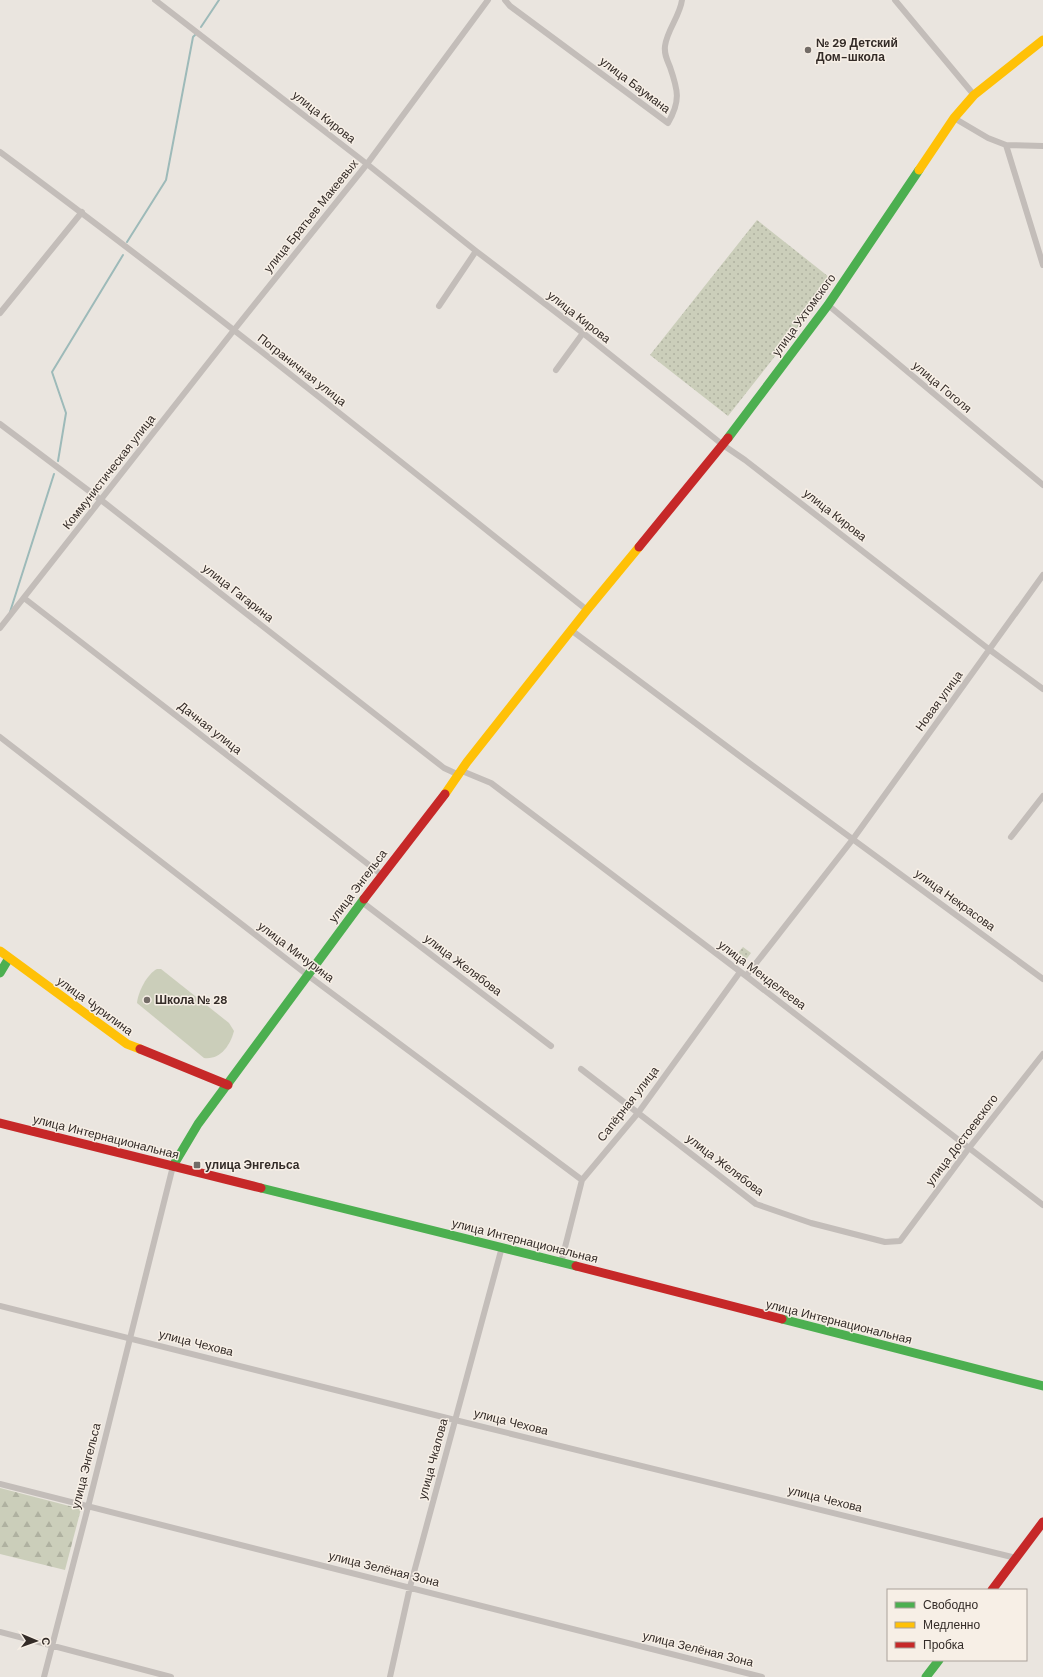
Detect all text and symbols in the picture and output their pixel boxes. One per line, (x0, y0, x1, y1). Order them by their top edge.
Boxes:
place label: № 29 Детский Дом-школа (816, 35, 898, 65)
marker: № 29 Детский Дом-школа (803, 45, 813, 55)
street label: улица Баумана (596, 53, 674, 117)
street label: улица Кирова (289, 87, 359, 147)
street label: улица Братьев Макеевых (260, 156, 362, 276)
street label: улица Ухтомского (769, 270, 840, 359)
street label: улица Кирова (544, 287, 614, 347)
street label: Пограничная улица (254, 330, 350, 410)
street label: улица Гоголя (909, 358, 975, 416)
street label: Коммунистическая улица (59, 411, 159, 533)
street label: улица Кирова (800, 485, 870, 545)
street label: улица Гагарина (199, 560, 277, 626)
street label: Новая улица (912, 667, 967, 734)
street label: Дачная улица (175, 698, 245, 758)
street label: улица Энгельса (325, 846, 391, 926)
street label: улица Некрасова (912, 865, 999, 935)
street label: улица Мичурина (255, 918, 338, 986)
street label: улица Желябова (421, 931, 505, 1000)
street label: улица Менделеева (715, 937, 809, 1014)
street label: улица Чурилина (54, 973, 137, 1039)
place label: Школа № 28 (155, 992, 228, 1008)
marker: Школа № 28 (142, 995, 152, 1005)
street label: Сапёрная улица (594, 1063, 663, 1145)
street label: улица Достоевского (922, 1091, 1002, 1189)
street label: улица Интернациональная (31, 1111, 181, 1163)
street label: улица Желябова (683, 1131, 767, 1200)
place label: улица Энгельса (205, 1157, 300, 1173)
marker: улица Энгельса (192, 1160, 202, 1170)
street label: улица Интернациональная (450, 1215, 600, 1267)
street label: улица Интернациональная (764, 1296, 914, 1348)
street label: улица Чехова (157, 1326, 235, 1360)
street label: улица Чехова (472, 1405, 550, 1439)
street label: улица Чкалова (415, 1416, 452, 1501)
street label: улица Энгельса (68, 1421, 104, 1511)
street label: улица Чехова (786, 1482, 864, 1516)
street label: улица Зелёная Зона (327, 1547, 441, 1591)
legend (887, 1589, 1027, 1661)
text: Свободно (923, 1597, 978, 1613)
text: Медленно (923, 1617, 980, 1633)
north arrow (16, 1621, 56, 1661)
street label: улица Зелёная Зона (641, 1627, 755, 1671)
text: С (39, 1637, 53, 1646)
text: Пробка (923, 1637, 964, 1653)

